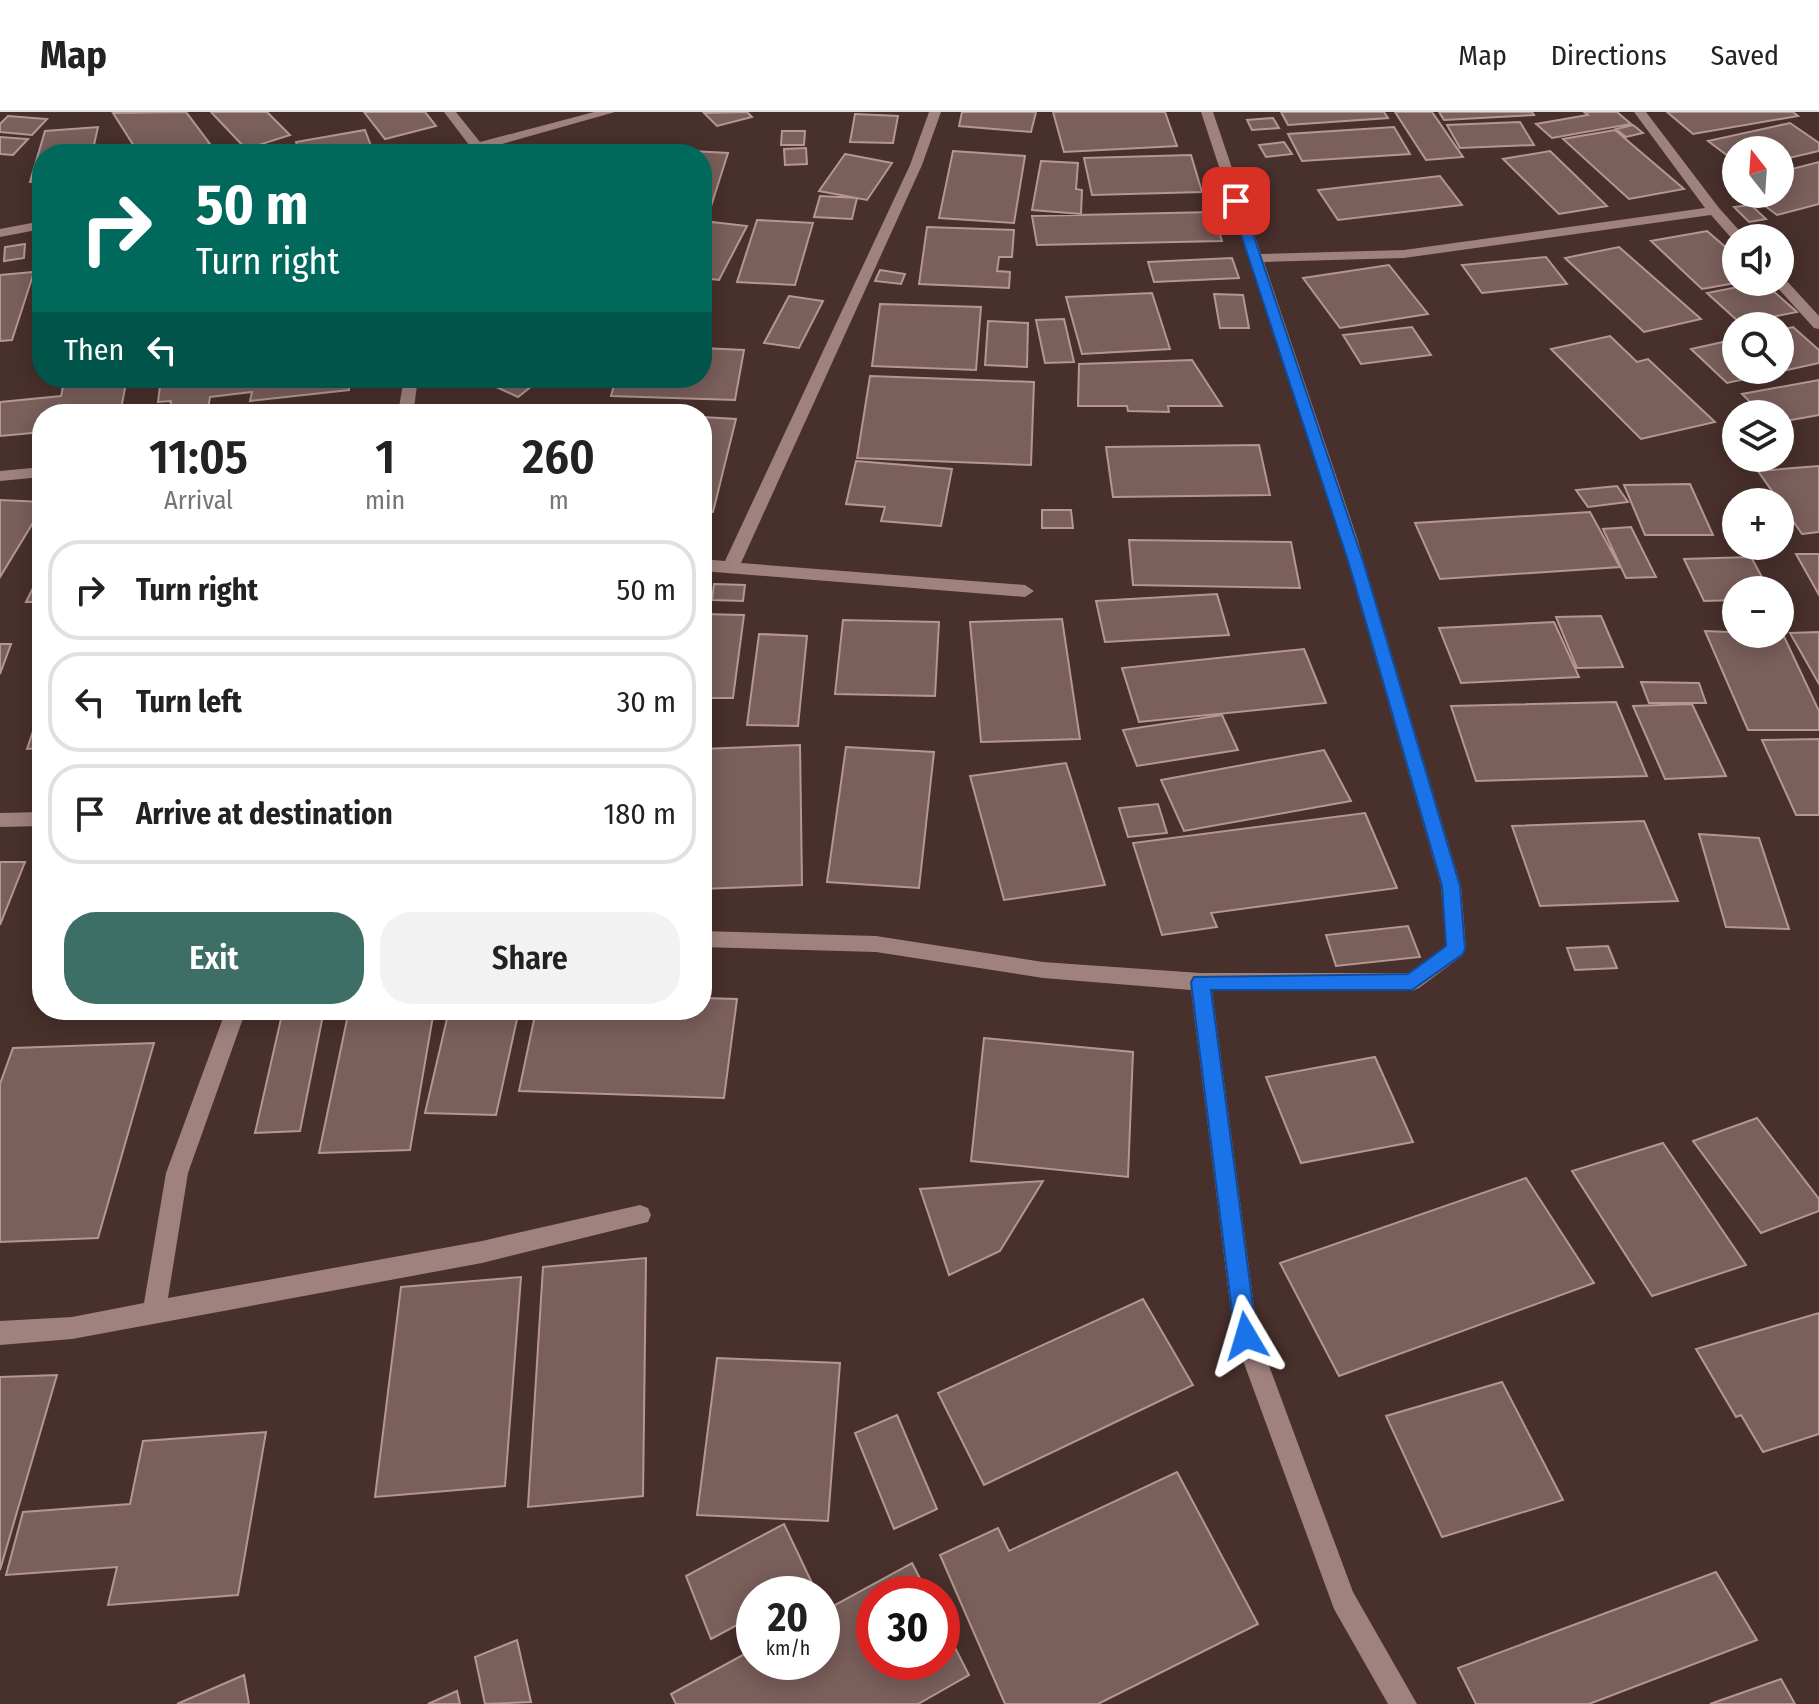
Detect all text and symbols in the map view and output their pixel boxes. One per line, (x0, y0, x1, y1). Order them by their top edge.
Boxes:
text: Map (40, 32, 107, 78)
text: Map (1458, 39, 1507, 72)
text: Directions (1551, 39, 1667, 72)
text: Saved (1711, 39, 1779, 72)
north arrow (1722, 136, 1794, 208)
map controls (1722, 136, 1794, 648)
pin (1202, 167, 1270, 235)
text: 50 m (196, 172, 308, 239)
icon: right (64, 176, 168, 280)
icon: arrive (1214, 179, 1258, 223)
button: sound (1722, 224, 1794, 296)
text: Turn right (196, 240, 339, 284)
button: search (1722, 312, 1794, 384)
icon: left (140, 328, 184, 372)
text: Then (64, 332, 124, 368)
button: layers (1722, 400, 1794, 472)
text: 11:05 (149, 428, 248, 486)
text: 1 (375, 428, 395, 486)
text: 260 (522, 428, 595, 486)
text: Arrival (164, 485, 233, 516)
text: min (365, 485, 405, 516)
text: m (549, 485, 569, 516)
button: + (1722, 488, 1794, 560)
icon: right (68, 568, 112, 612)
text: Turn right (136, 572, 258, 608)
text: 50 m (616, 572, 676, 608)
button: − (1722, 576, 1794, 648)
icon: left (68, 680, 112, 724)
text: Turn left (136, 684, 242, 720)
text: 30 m (617, 684, 676, 720)
icon: arrive (68, 792, 112, 836)
text: Arrive at destination (136, 796, 393, 832)
text: 180 m (604, 796, 676, 832)
button: Exit (64, 912, 364, 1004)
button: Share (380, 912, 680, 1004)
position arrow (1204, 1294, 1288, 1378)
speed limit sign: 30 (856, 1576, 960, 1680)
text: 20 (768, 1594, 808, 1642)
text: km/h (766, 1636, 810, 1660)

